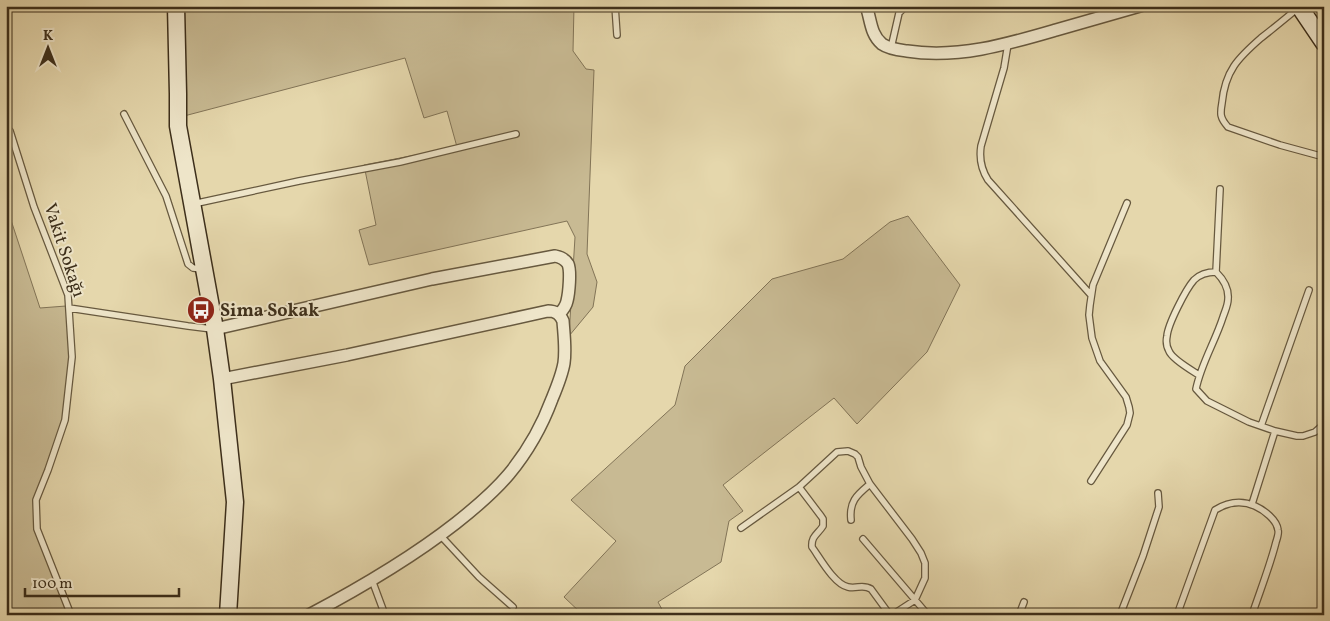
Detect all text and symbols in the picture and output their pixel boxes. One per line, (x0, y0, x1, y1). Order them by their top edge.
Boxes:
north arrow (22, 22, 72, 72)
text: K (43, 27, 53, 46)
street label: Vakit Sokağı (37, 200, 91, 301)
bus stop icon: Sima Sokak (186, 295, 216, 325)
place label: Sima Sokak (220, 299, 319, 324)
scale bar (25, 566, 179, 598)
text: 100 m (32, 574, 72, 595)

